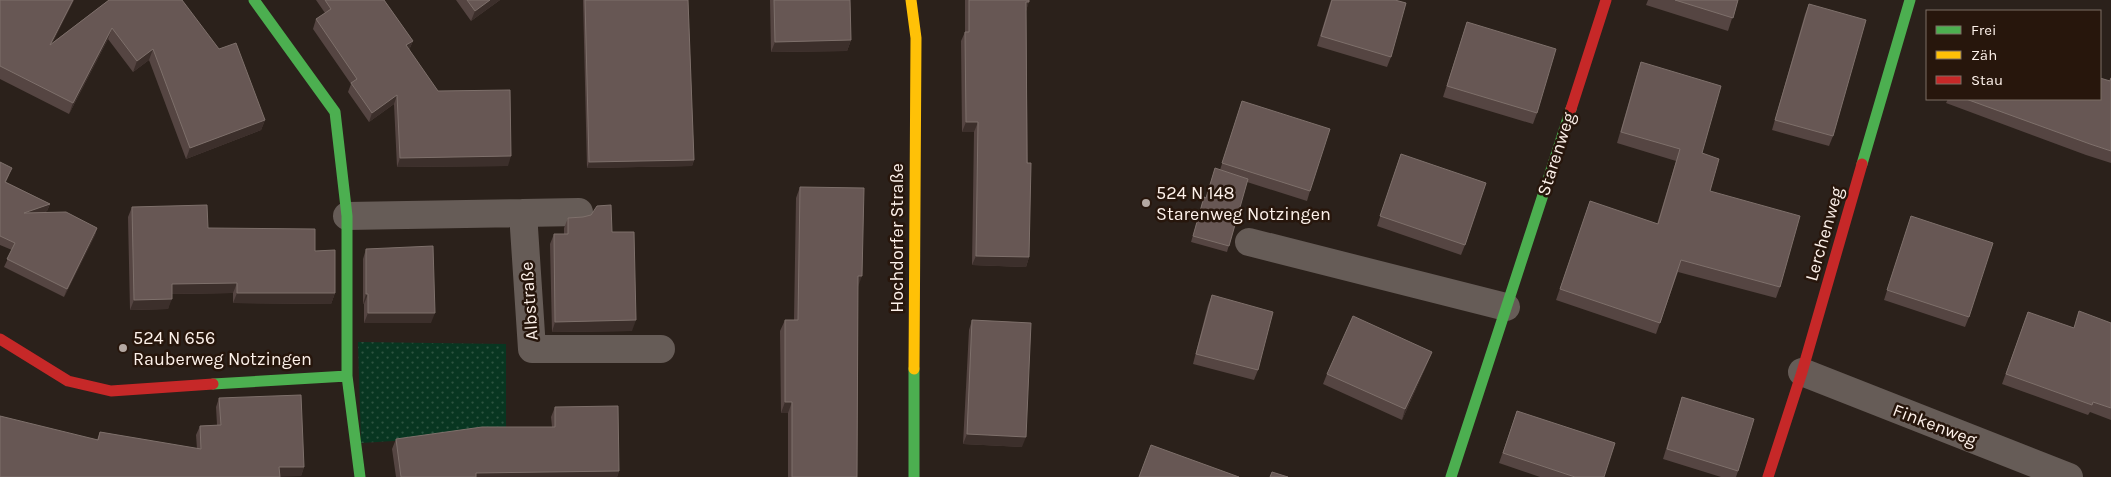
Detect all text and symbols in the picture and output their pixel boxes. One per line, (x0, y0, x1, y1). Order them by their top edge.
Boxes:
legend (1926, 10, 2101, 100)
text: Frei (1971, 21, 1996, 39)
text: Zäh (1971, 46, 1997, 64)
text: Stau (1971, 71, 2003, 89)
street label: Starenweg (1532, 109, 1580, 199)
street label: Hochdorfer Straße (886, 163, 908, 313)
place label: 524 N 148 Starenweg Notzingen (1156, 182, 1331, 225)
street label: Lerchenweg (1800, 184, 1848, 284)
marker: 524 N 148 Starenweg Notzingen (1140, 197, 1152, 209)
street label: Albstraße (515, 261, 543, 341)
place label: 524 N 656 Rauberweg Notzingen (133, 327, 312, 370)
marker: 524 N 656 Rauberweg Notzingen (117, 342, 129, 354)
street label: Finkenweg (1890, 399, 1980, 451)

